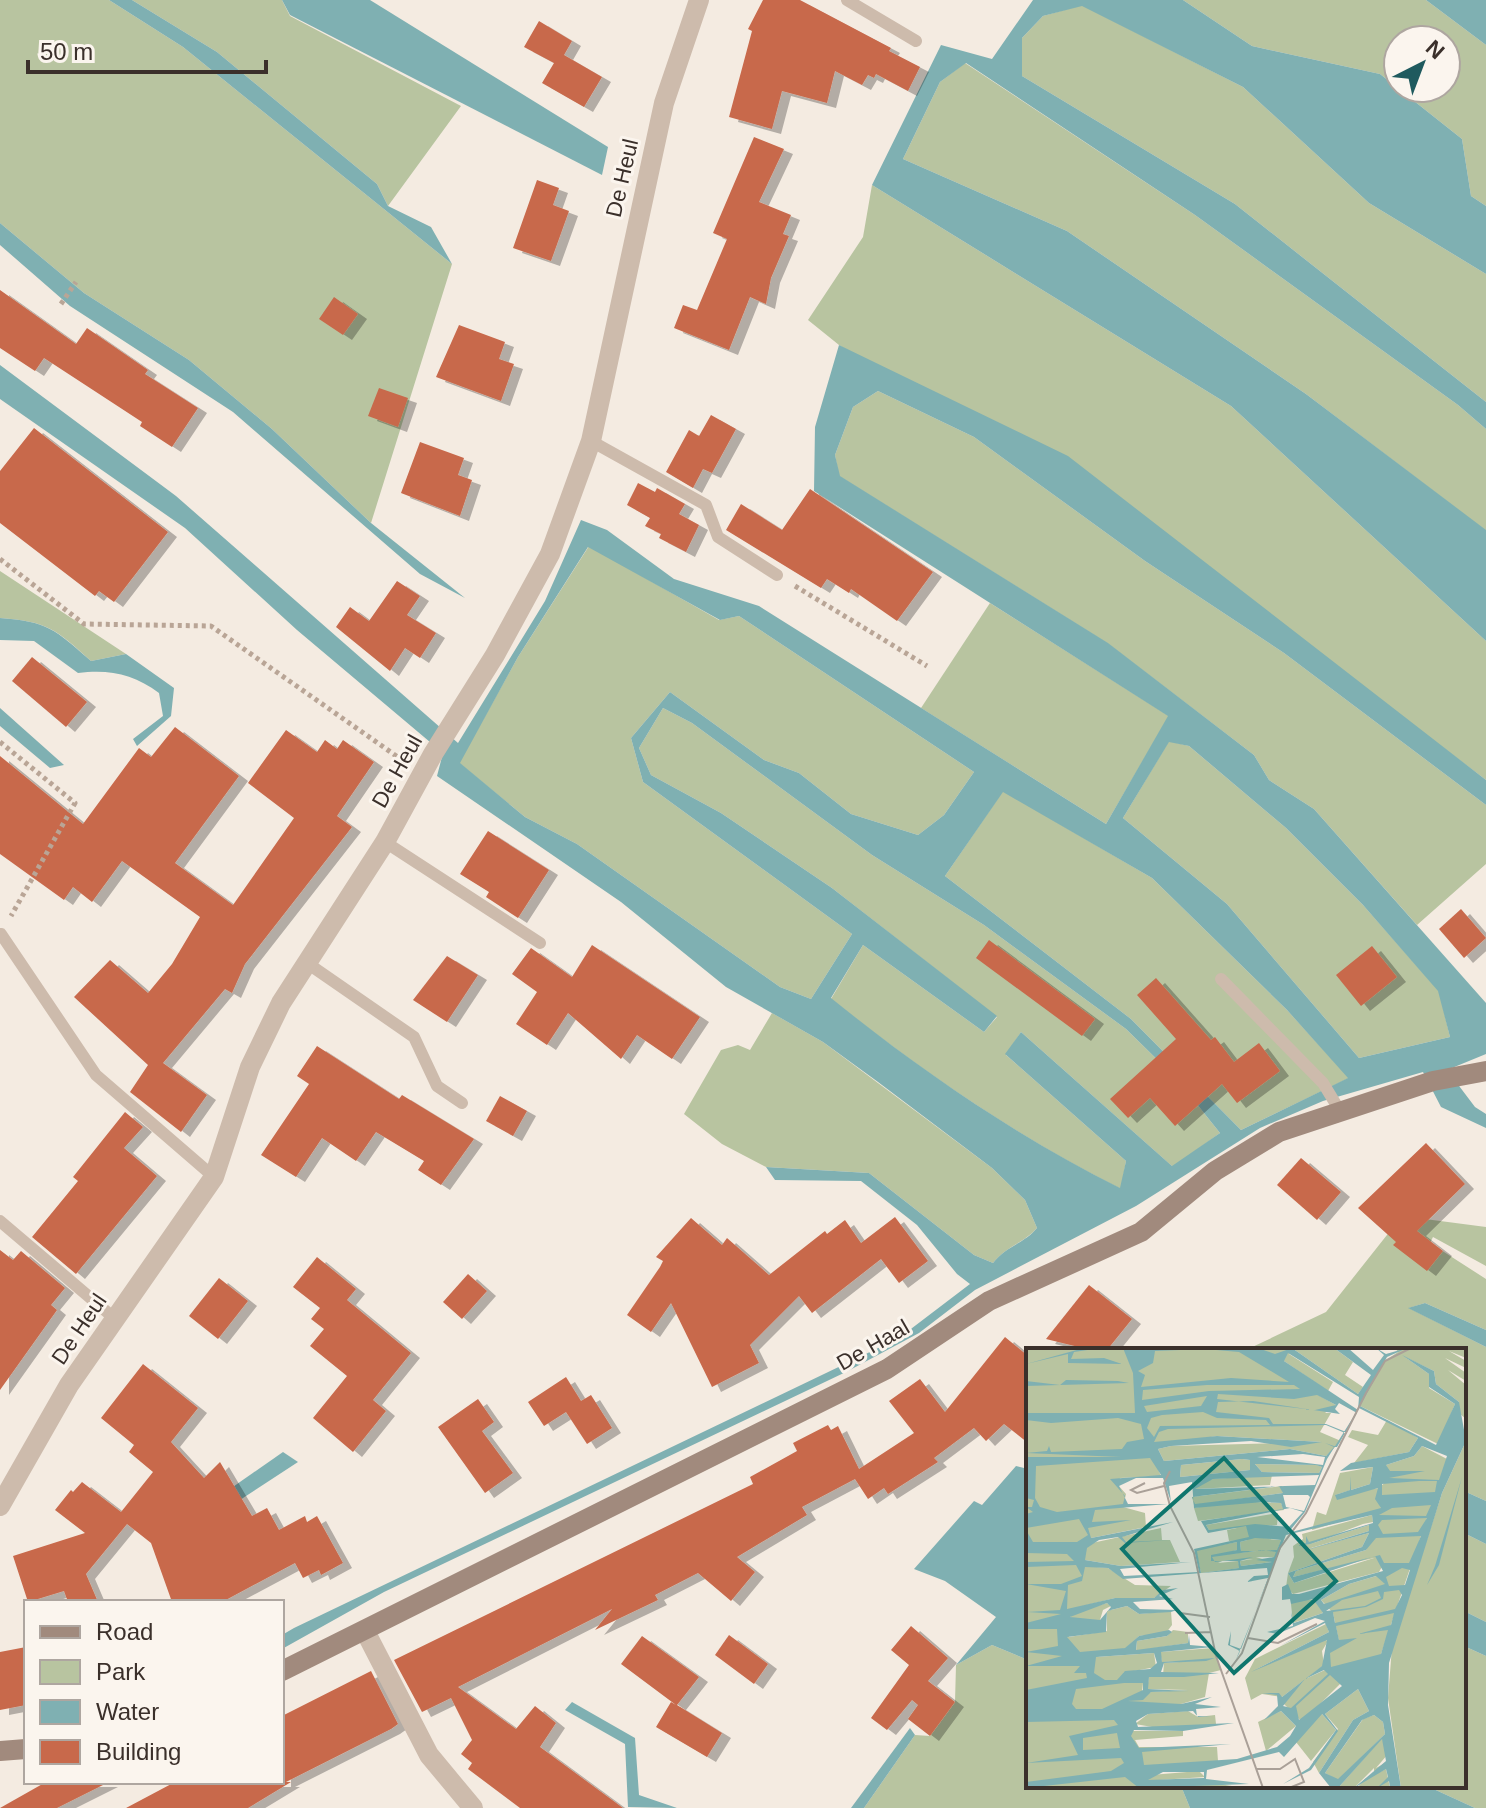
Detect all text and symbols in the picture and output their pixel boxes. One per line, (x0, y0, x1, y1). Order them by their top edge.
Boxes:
scale bar (28, 24, 266, 74)
north arrow (1382, 24, 1462, 104)
text: N (1421, 35, 1449, 64)
text: 50 m (40, 38, 93, 65)
street label: De Heul (601, 136, 643, 220)
street label: De Heul (367, 730, 427, 812)
street label: De Heul (46, 1289, 112, 1369)
street label: De Haal (832, 1314, 914, 1376)
inset map (1026, 1348, 1466, 1788)
legend (24, 1600, 284, 1784)
text: Road (96, 1618, 153, 1645)
text: Park (96, 1658, 146, 1685)
text: Water (96, 1698, 159, 1725)
text: Building (96, 1738, 181, 1765)

